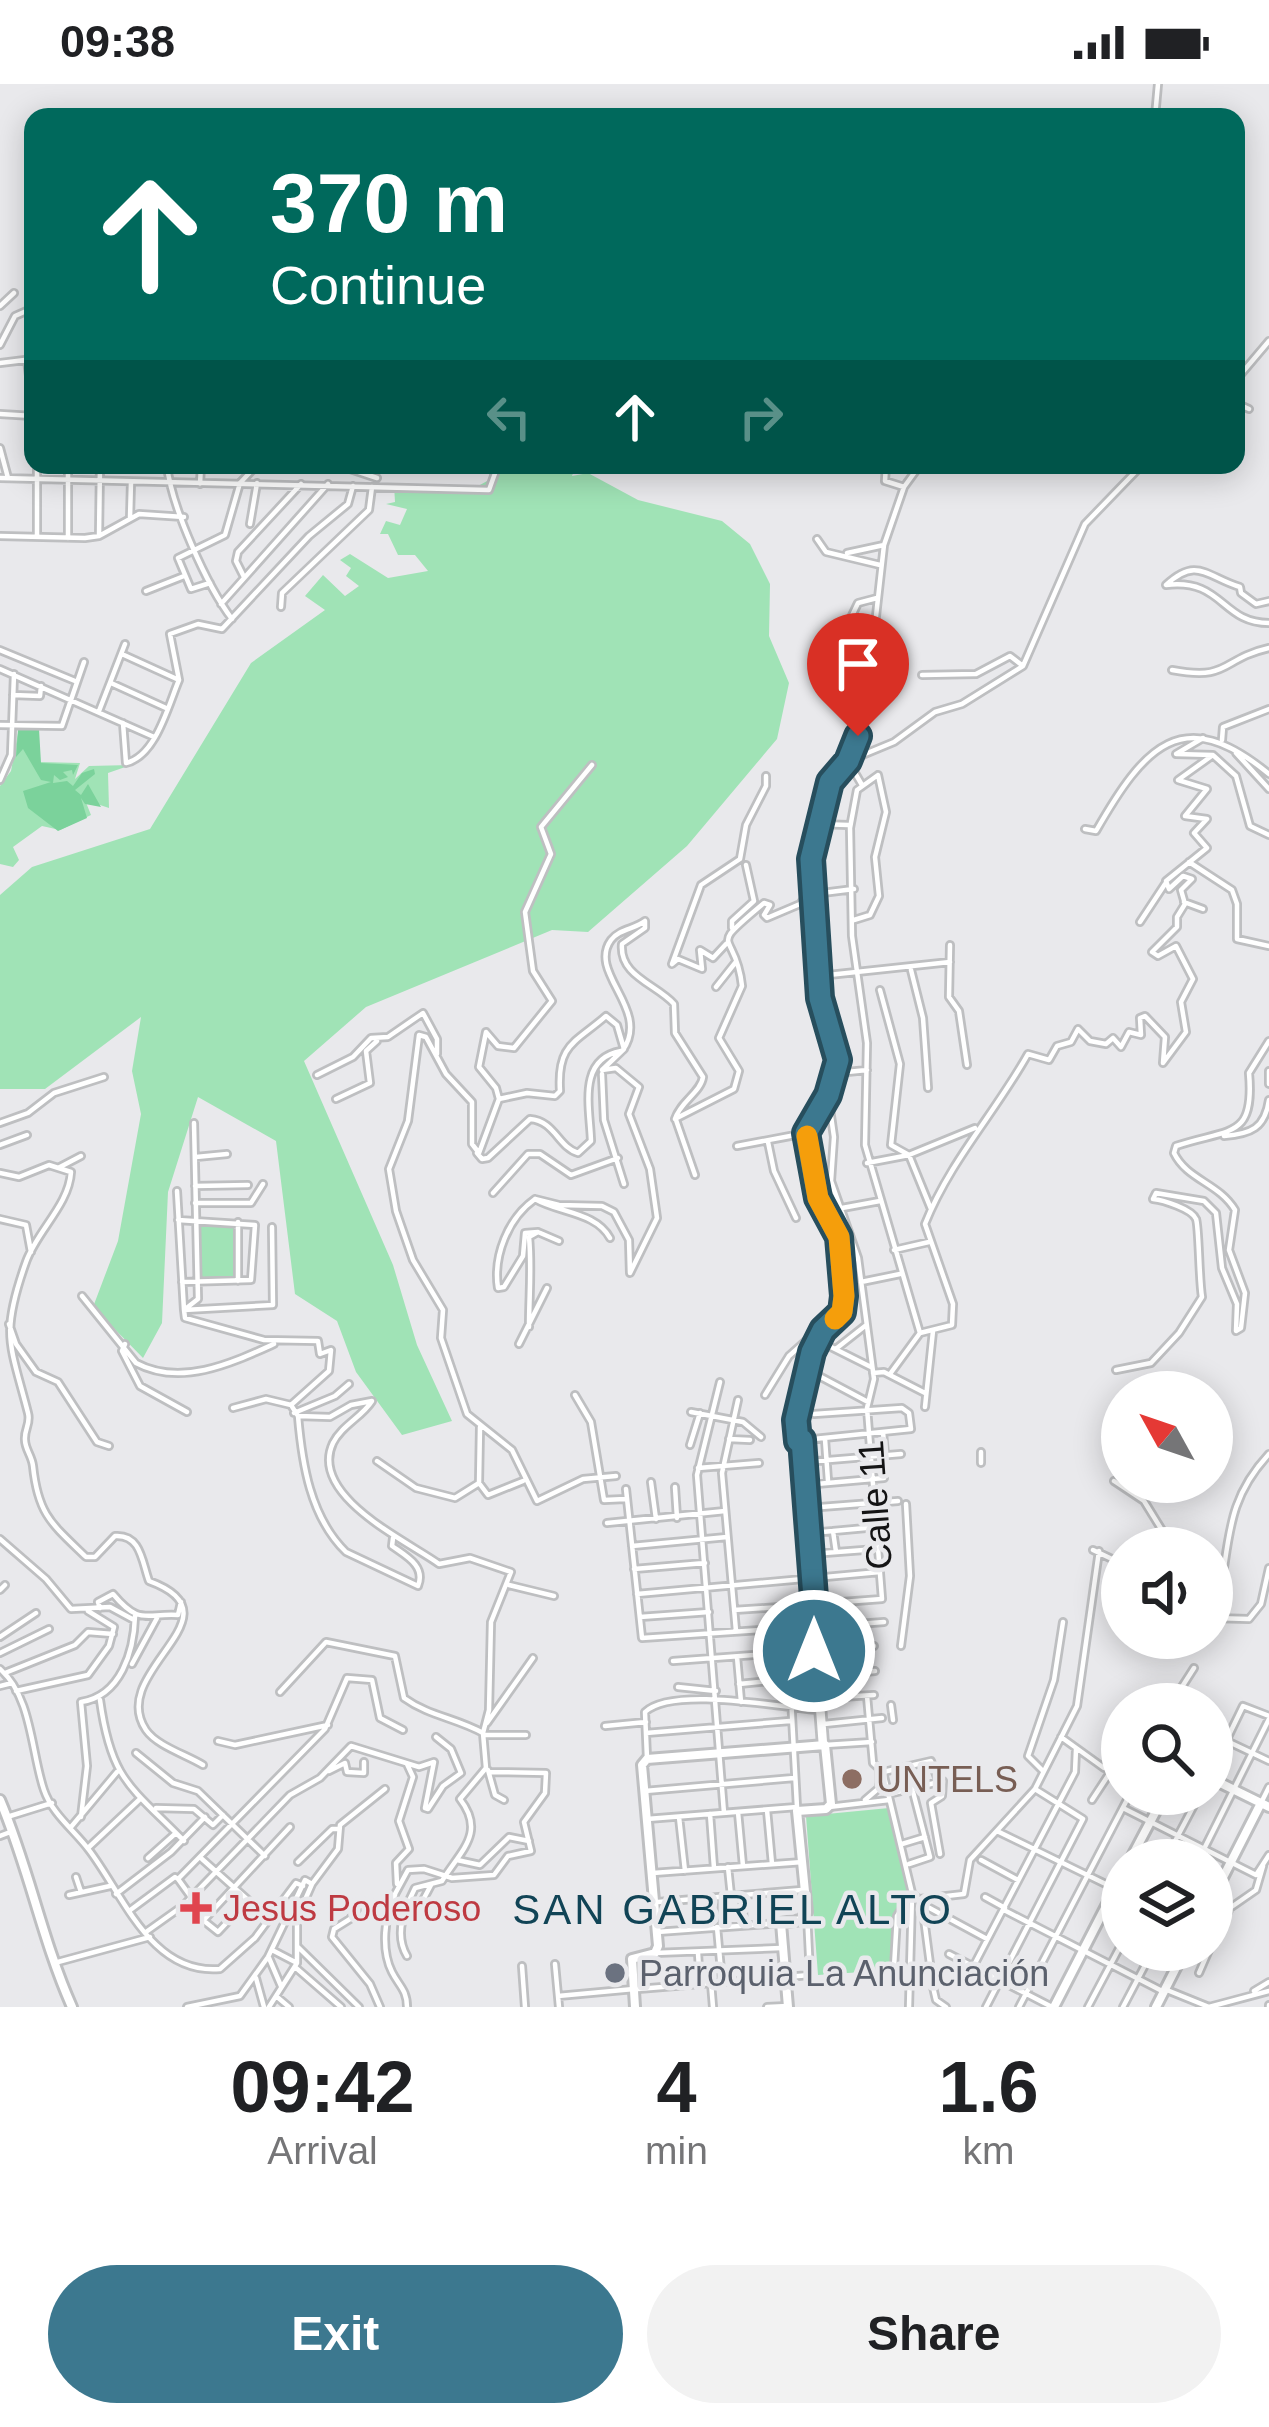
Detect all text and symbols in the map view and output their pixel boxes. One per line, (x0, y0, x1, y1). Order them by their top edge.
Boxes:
text: 09:38 (60, 16, 175, 67)
icon: ahead (72, 156, 228, 312)
text: 370 m (270, 156, 508, 250)
text: Continue (270, 255, 486, 315)
icon: left (476, 384, 542, 450)
icon: ahead (602, 384, 668, 450)
icon: right (728, 384, 794, 450)
pin (807, 613, 909, 736)
icon: arrive (825, 631, 891, 697)
north arrow (1101, 1371, 1233, 1503)
map controls (1101, 1371, 1233, 1971)
street label: Calle 11 (850, 1439, 900, 1571)
button: sound (1101, 1527, 1233, 1659)
position arrow (751, 1588, 877, 1714)
button: search (1101, 1683, 1233, 1815)
place label: UNTELS (876, 1759, 1018, 1800)
marker: UNTELS (839, 1766, 865, 1792)
button: layers (1101, 1839, 1233, 1971)
district label: SAN GABRIEL ALTO (512, 1886, 954, 1933)
place label: Jesus Poderoso (223, 1888, 481, 1929)
marker: Jesus Poderoso (180, 1892, 212, 1924)
place label: Parroquia La Anunciación (639, 1953, 1049, 1994)
marker: Parroquia La Anunciación (602, 1960, 628, 1986)
text: 09:42 (230, 2047, 415, 2127)
text: 4 (656, 2047, 697, 2127)
text: 1.6 (938, 2047, 1039, 2127)
text: Arrival (267, 2129, 378, 2172)
text: min (645, 2129, 708, 2172)
text: km (962, 2129, 1014, 2172)
button: Exit (48, 2265, 623, 2403)
button: Share (647, 2265, 1221, 2403)

